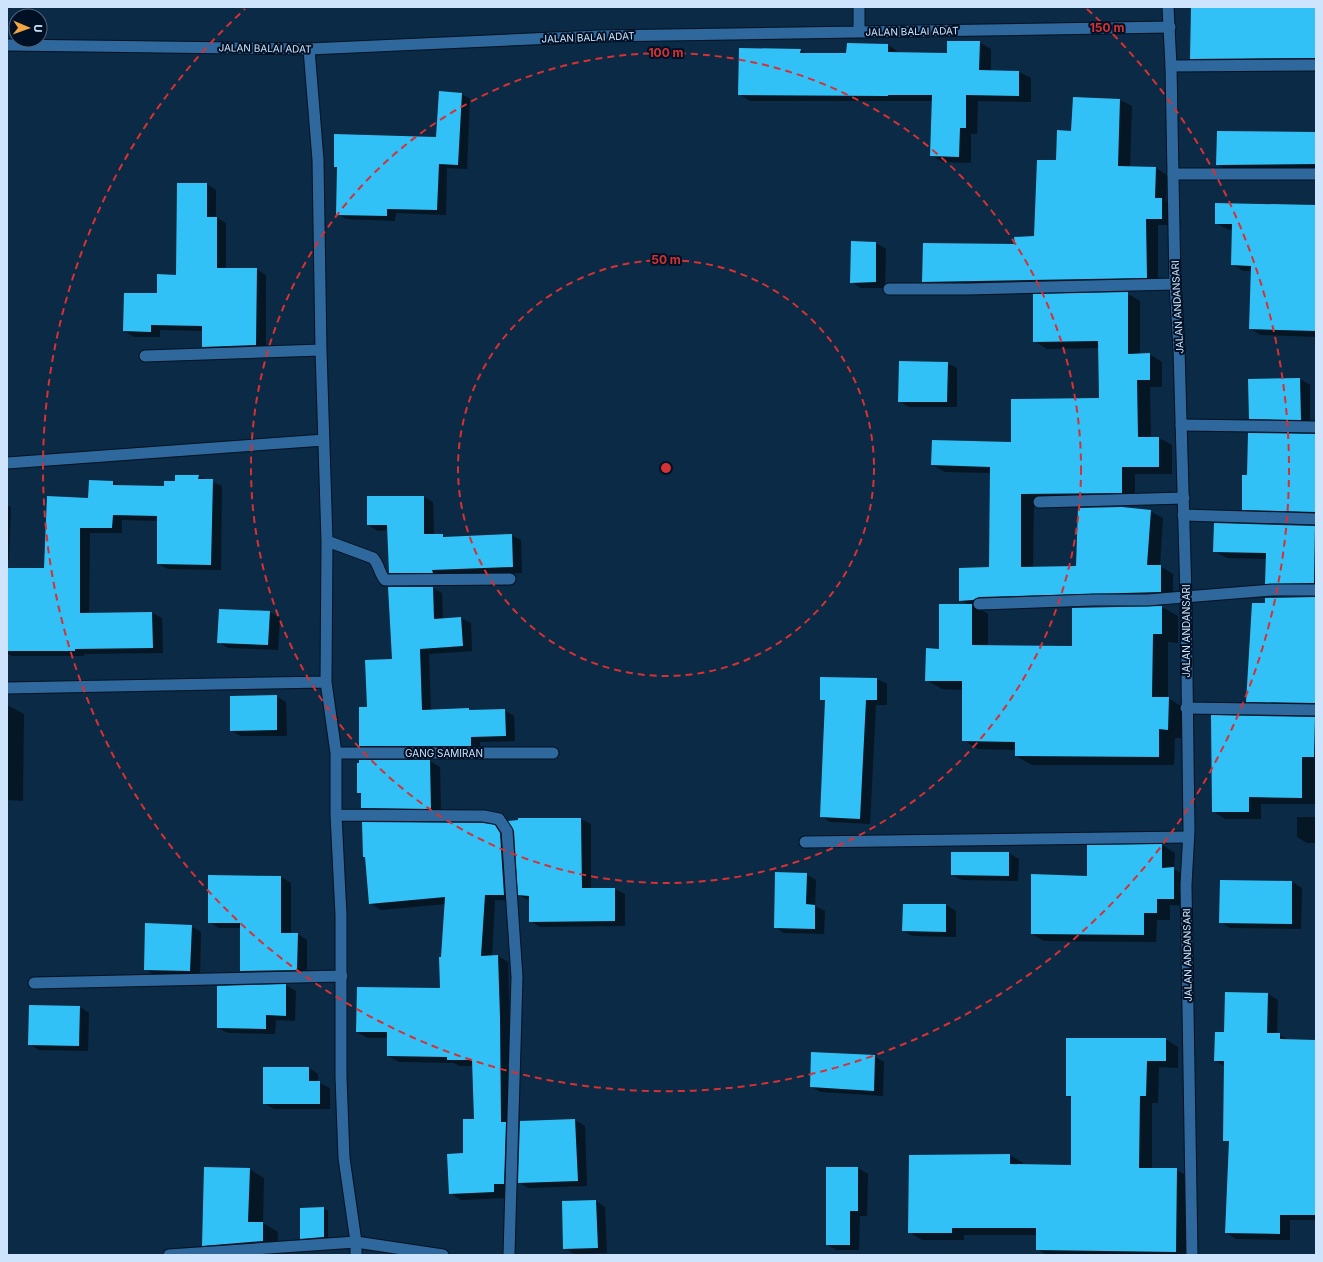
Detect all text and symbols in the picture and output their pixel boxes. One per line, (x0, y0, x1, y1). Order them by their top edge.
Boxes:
north arrow (8, 8, 48, 48)
text: 150 m (1090, 20, 1124, 35)
text: U (31, 24, 45, 33)
street label: JALAN BALAI ADAT (865, 24, 959, 38)
street label: JALAN BALAI ADAT (541, 29, 635, 45)
street label: JALAN BALAI ADAT (218, 41, 312, 55)
text: 100 m (648, 45, 684, 60)
text: 50 m (651, 252, 681, 267)
street label: JALAN ANDANSARI (1169, 260, 1185, 354)
centre of rings (659, 461, 673, 475)
street label: JALAN ANDANSARI (1180, 584, 1192, 678)
street label: GANG SAMIRAN (405, 747, 483, 759)
street label: JALAN ANDANSARI (1180, 908, 1194, 1002)

